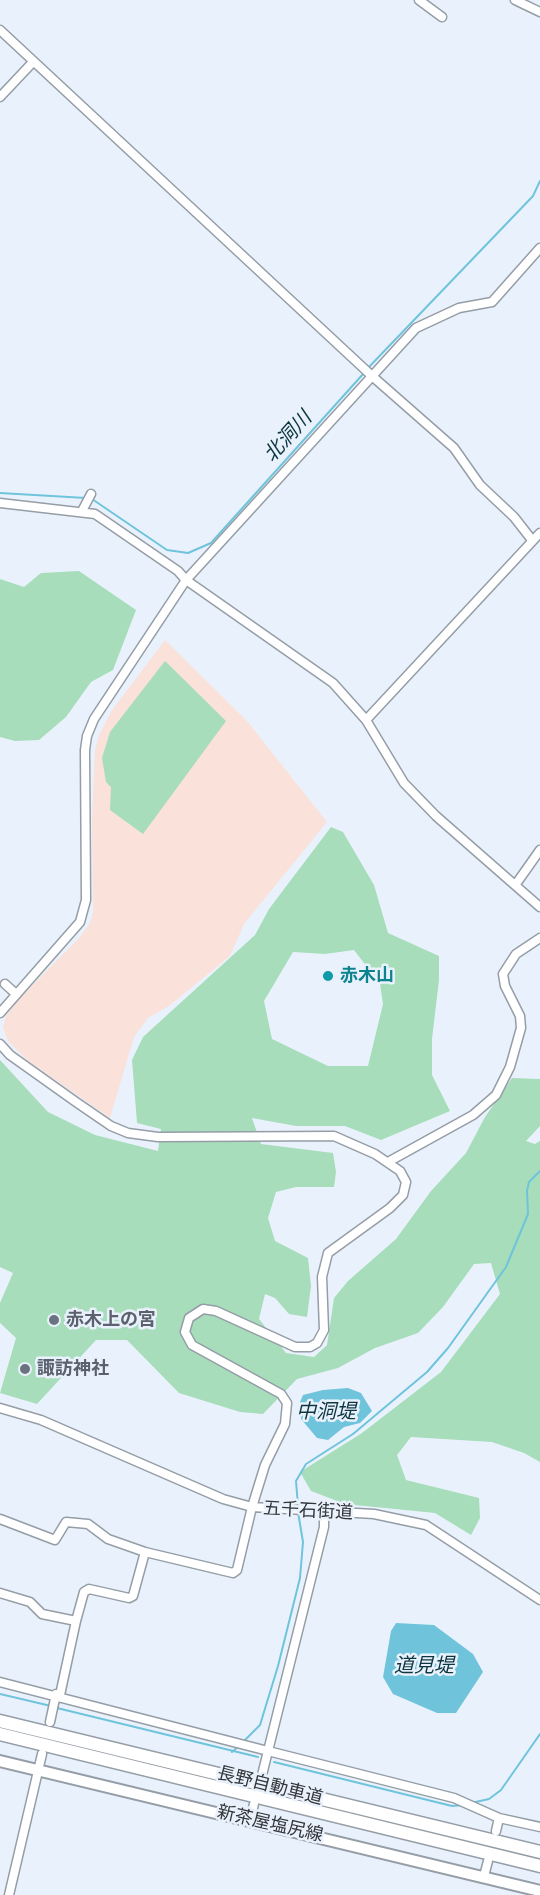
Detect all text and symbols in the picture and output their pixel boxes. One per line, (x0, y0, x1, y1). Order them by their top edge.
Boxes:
water label: 北洞川 (259, 407, 317, 467)
place label: 赤木山 (340, 965, 394, 987)
marker: 赤木山 (321, 969, 335, 983)
place label: 赤木上の宮 (66, 1309, 156, 1331)
marker: 赤木上の宮 (47, 1313, 61, 1327)
place label: 諏訪神社 (37, 1358, 109, 1380)
marker: 諏訪神社 (18, 1362, 32, 1376)
water label: 中洞堤 (296, 1400, 356, 1424)
street label: 五千石街道 (262, 1498, 354, 1524)
water label: 道見堤 (394, 1654, 454, 1678)
street label: 長野自動車道 (215, 1762, 325, 1810)
street label: 新茶屋塩尻線 (215, 1801, 325, 1847)

